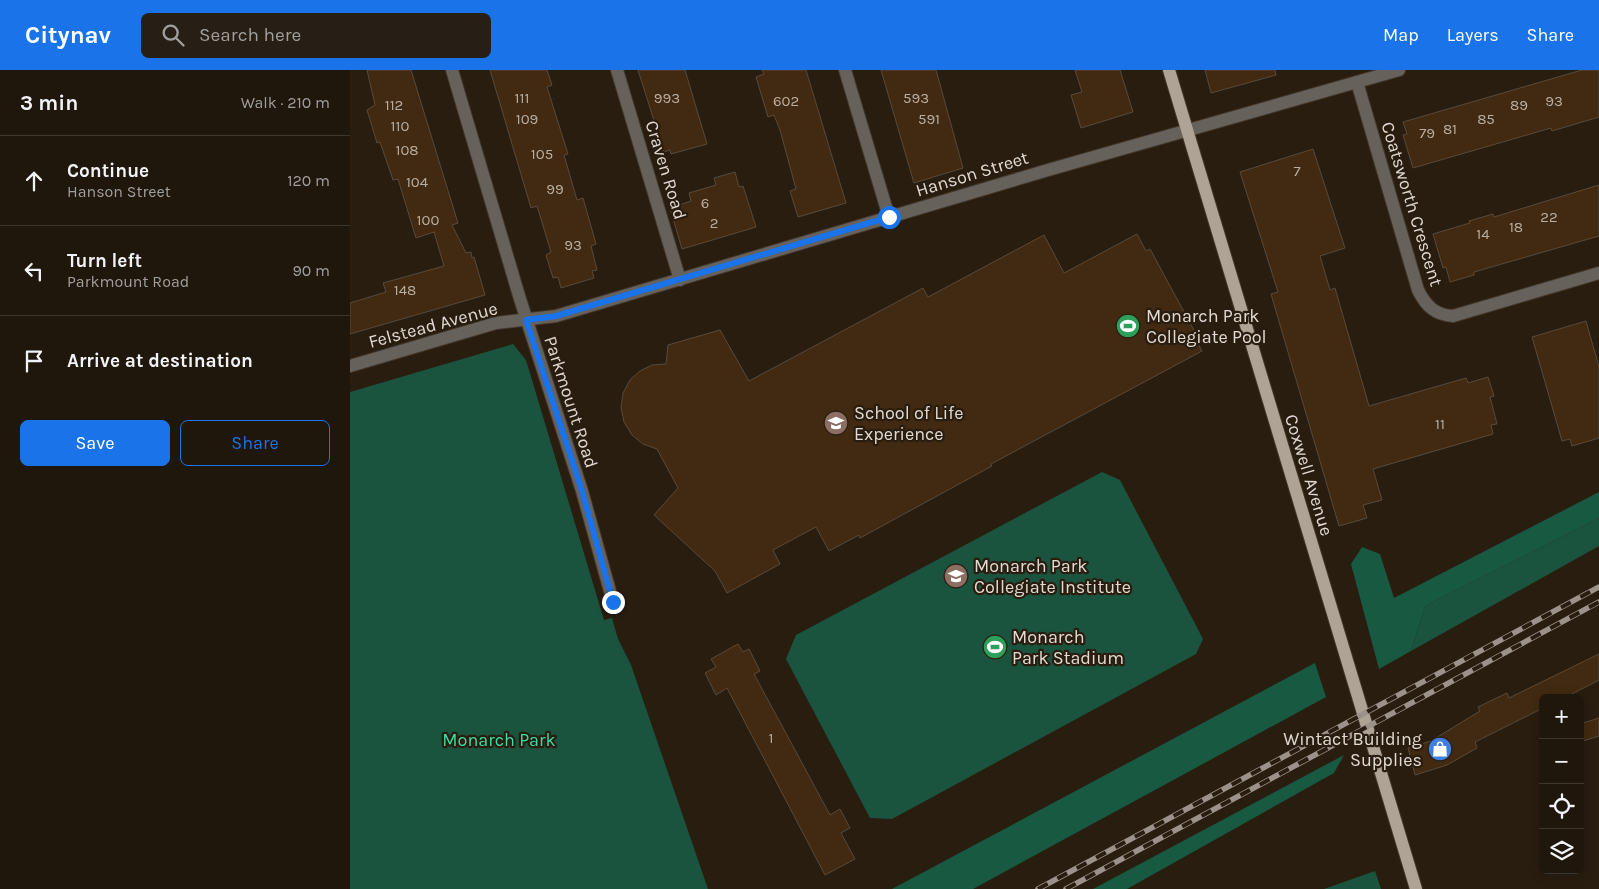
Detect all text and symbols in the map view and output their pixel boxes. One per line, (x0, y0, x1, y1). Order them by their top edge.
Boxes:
search box (141, 13, 491, 58)
text: Citynav (25, 21, 111, 49)
icon: search (159, 21, 187, 49)
text: Search here (199, 24, 301, 46)
text: Map (1383, 24, 1419, 46)
text: Layers (1447, 24, 1499, 46)
text: Share (1527, 24, 1574, 46)
house number: 111 (515, 89, 529, 107)
house number: 993 (654, 89, 680, 107)
house number: 593 (903, 89, 929, 107)
text: 3 min (20, 91, 78, 115)
house number: 602 (773, 92, 799, 110)
house number: 93 (1545, 92, 1563, 110)
text: Walk · 210 m (241, 93, 330, 112)
house number: 112 (385, 96, 403, 114)
house number: 89 (1510, 96, 1528, 114)
house number: 109 (516, 110, 538, 128)
house number: 591 (918, 110, 940, 128)
house number: 85 (1477, 110, 1495, 128)
house number: 110 (391, 117, 410, 135)
street label: Craven Road (641, 118, 691, 222)
street label: Coatsworth Crescent (1377, 119, 1448, 289)
house number: 81 (1443, 120, 1457, 138)
house number: 79 (1419, 124, 1435, 142)
house number: 108 (395, 141, 419, 159)
house number: 105 (531, 145, 553, 163)
street label: Hanson Street (913, 146, 1031, 202)
text: Continue (67, 160, 149, 182)
house number: 7 (1293, 162, 1301, 180)
icon: ahead (20, 167, 48, 195)
text: 120 m (287, 171, 330, 190)
house number: 104 (406, 173, 429, 191)
house number: 99 (546, 180, 564, 198)
text: Hanson Street (67, 182, 171, 201)
house number: 6 (701, 194, 709, 212)
route start (878, 206, 901, 229)
house number: 22 (1540, 208, 1558, 226)
house number: 100 (417, 211, 439, 229)
house number: 2 (710, 214, 718, 232)
house number: 18 (1509, 218, 1523, 236)
house number: 14 (1476, 225, 1490, 243)
house number: 93 (564, 236, 582, 254)
text: Turn left (67, 250, 142, 272)
icon: left (20, 257, 48, 285)
text: 90 m (292, 261, 330, 280)
text: Parkmount Road (67, 272, 189, 291)
house number: 148 (394, 281, 416, 299)
street label: Felstead Avenue (366, 297, 500, 353)
place label: Monarch Park Collegiate Pool (1146, 305, 1267, 348)
sports icon: Monarch Park Collegiate Pool (1115, 313, 1141, 339)
street label: Parkmount Road (539, 333, 603, 471)
icon: arrive (20, 347, 48, 375)
text: Arrive at destination (67, 350, 253, 372)
place label: School of Life Experience (854, 402, 964, 445)
school or university icon: School of Life Experience (823, 410, 849, 436)
street label: Coxwell Avenue (1280, 412, 1338, 538)
house number: 11 (1435, 415, 1445, 433)
button: Save (20, 420, 170, 466)
button: Share (180, 420, 330, 466)
place label: Monarch Park Collegiate Institute (974, 555, 1131, 598)
school or university icon: Monarch Park Collegiate Institute (943, 563, 969, 589)
route end (602, 591, 625, 614)
place label: Monarch Park Stadium (1012, 626, 1124, 669)
sports icon: Monarch Park Stadium (982, 634, 1008, 660)
map controls (1539, 694, 1584, 874)
button: + (1539, 694, 1584, 739)
place label: Wintact Building Supplies (1283, 728, 1422, 771)
park label: Monarch Park (442, 729, 556, 751)
house number: 1 (769, 729, 773, 747)
shop icon: Wintact Building Supplies (1427, 736, 1453, 762)
button: − (1539, 739, 1584, 784)
button: locate (1539, 784, 1584, 829)
button: layers (1539, 829, 1584, 874)

